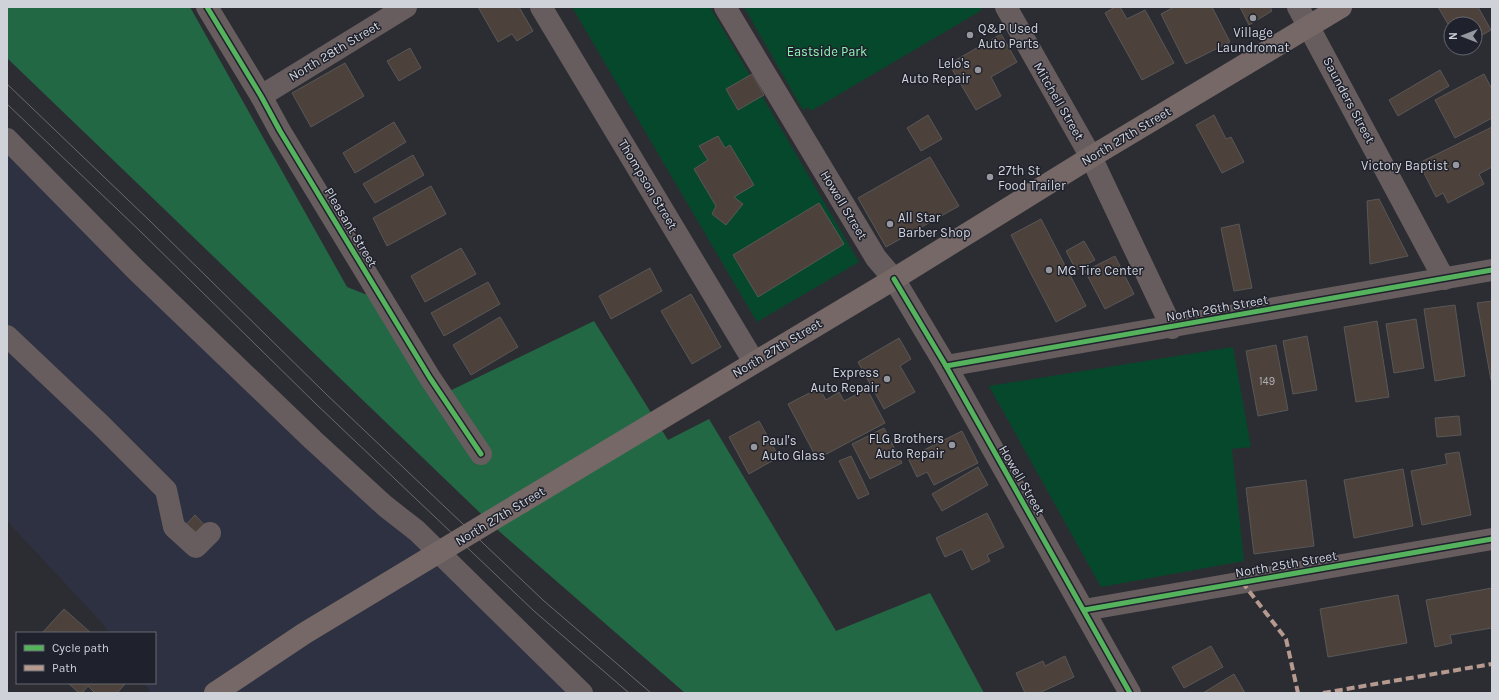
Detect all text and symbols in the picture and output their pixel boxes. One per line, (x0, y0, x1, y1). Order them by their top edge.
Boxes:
marker: Village Laundromat (1248, 13, 1258, 23)
north arrow (1443, 16, 1483, 56)
street label: North 28th Street (286, 18, 382, 84)
place label: Q&P Used Auto Parts (978, 21, 1039, 51)
place label: Village Laundromat (1217, 25, 1289, 55)
marker: Q&P Used Auto Parts (965, 30, 975, 40)
text: N (1447, 32, 1460, 40)
park label: Eastside Park (787, 44, 867, 59)
street label: Saunders Street (1320, 54, 1378, 146)
place label: Lelo's Auto Repair (902, 56, 970, 86)
street label: Mitchell Street (1031, 60, 1087, 143)
marker: Lelo's Auto Repair (973, 65, 983, 75)
street label: North 27th Street (1079, 103, 1174, 169)
street label: Thompson Street (615, 137, 681, 232)
place label: Victory Baptist (1361, 158, 1448, 173)
marker: Victory Baptist (1451, 160, 1461, 170)
place label: 27th St Food Trailer (998, 163, 1066, 193)
street label: Howell Street (817, 168, 871, 242)
marker: 27th St Food Trailer (985, 172, 995, 182)
street label: Pleasant Street (321, 184, 381, 270)
place label: All Star Barber Shop (898, 210, 971, 240)
marker: All Star Barber Shop (885, 219, 895, 229)
place label: MG Tire Center (1057, 263, 1143, 278)
marker: MG Tire Center (1044, 265, 1054, 275)
street label: North 26th Street (1165, 292, 1269, 324)
street label: North 27th Street (730, 315, 825, 381)
place label: Express Auto Repair (811, 365, 879, 395)
marker: Express Auto Repair (882, 374, 892, 384)
house number: 149 (1259, 375, 1275, 388)
place label: FLG Brothers Auto Repair (869, 431, 944, 461)
place label: Paul's Auto Glass (762, 433, 825, 463)
marker: FLG Brothers Auto Repair (947, 440, 957, 450)
marker: Paul's Auto Glass (749, 442, 759, 452)
street label: Howell Street (996, 442, 1048, 518)
street label: North 27th Street (453, 483, 548, 549)
street label: North 25th Street (1234, 548, 1338, 580)
legend (16, 632, 156, 684)
text: Cycle path (52, 641, 109, 655)
text: Path (52, 661, 77, 675)

